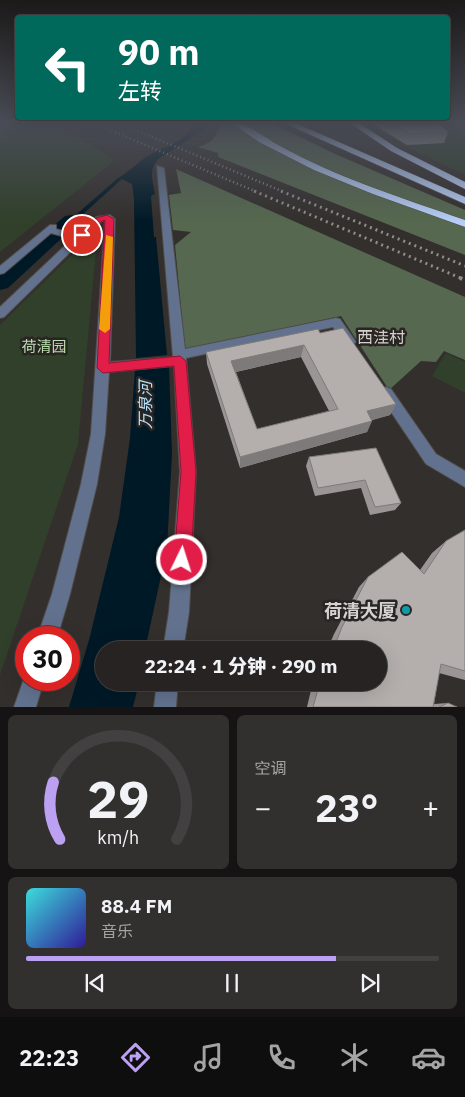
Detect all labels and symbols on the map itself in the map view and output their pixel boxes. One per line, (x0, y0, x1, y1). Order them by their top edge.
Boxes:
pin (61, 214, 103, 256)
district label: 西洼村 (357, 327, 405, 347)
park label: 荷清园 (21, 337, 67, 356)
water label: 万泉河 (135, 378, 155, 429)
position arrow (155, 533, 207, 585)
place label: 荷清大厦 (324, 599, 396, 622)
marker: 荷清大厦 (400, 604, 412, 616)
speed limit sign: 30 (15, 626, 80, 691)

